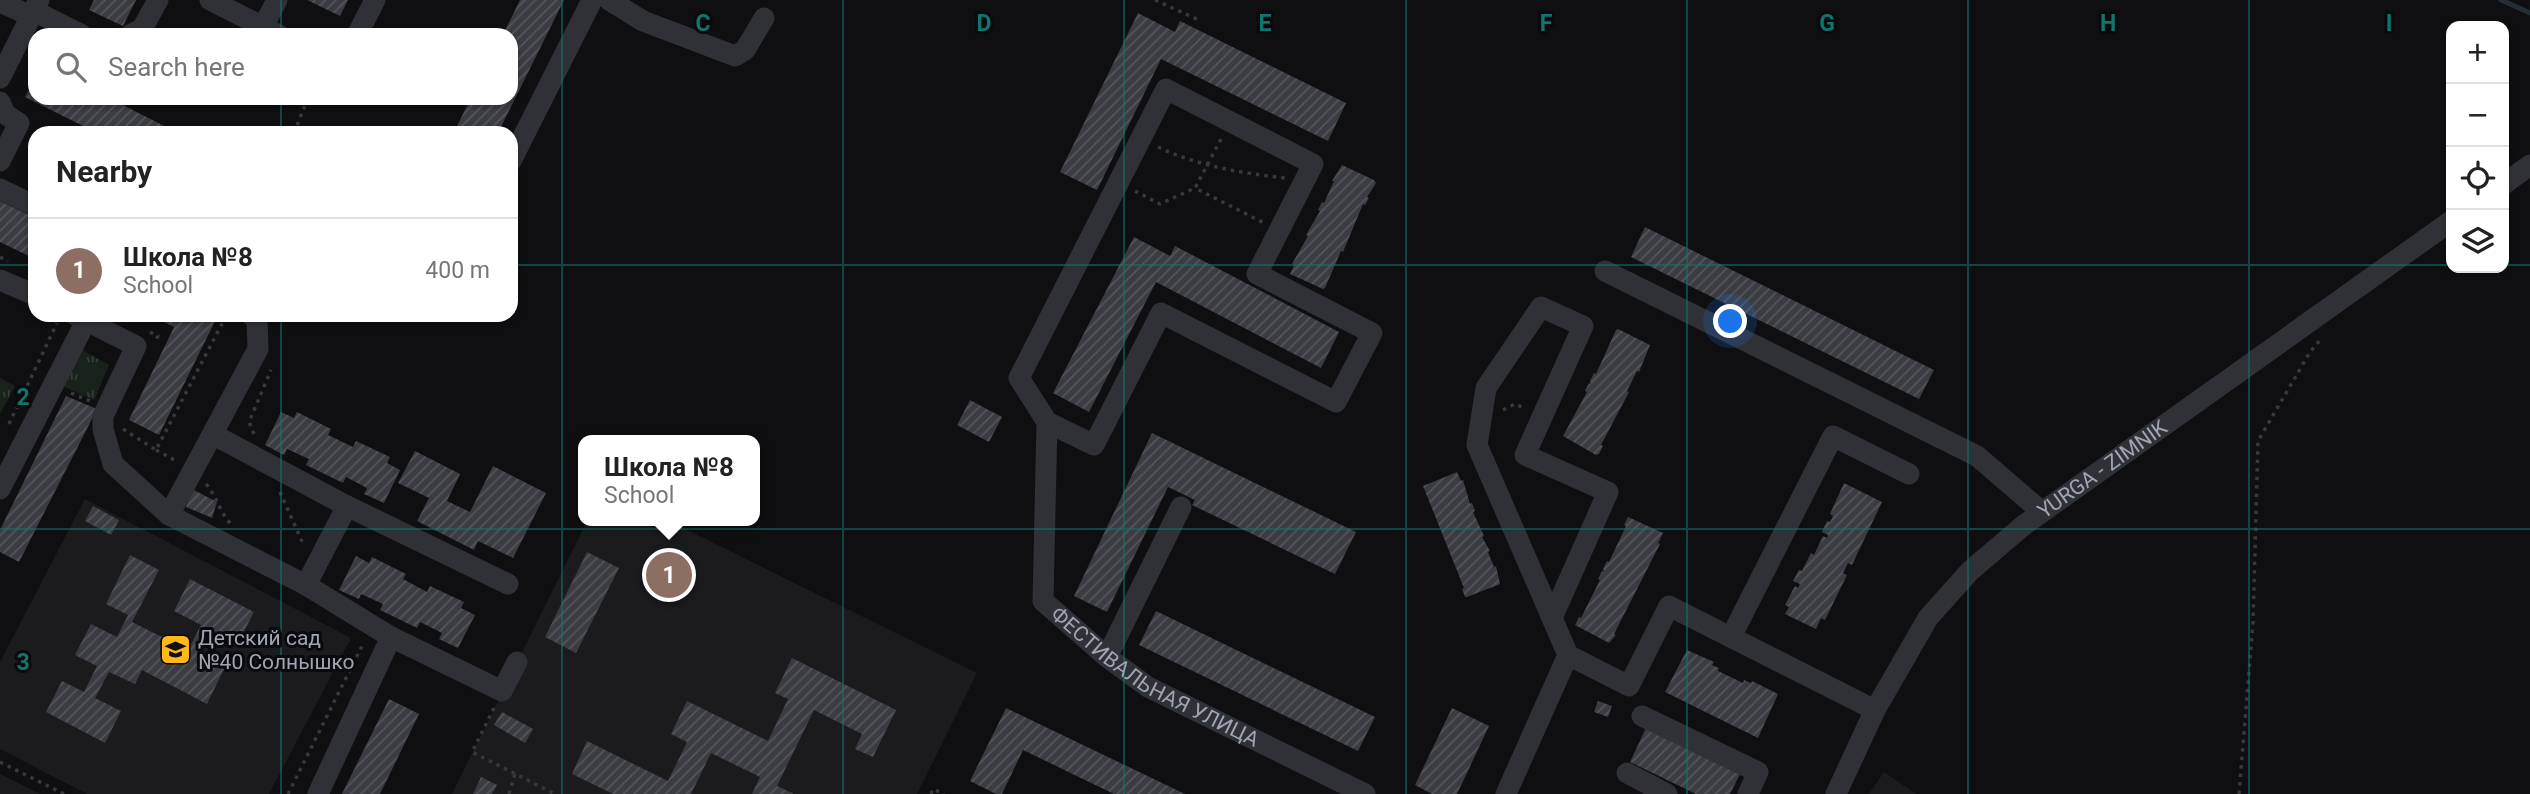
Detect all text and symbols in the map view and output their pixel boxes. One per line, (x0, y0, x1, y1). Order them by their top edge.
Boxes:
text: C (695, 10, 711, 37)
text: D (977, 10, 991, 37)
text: E (1259, 10, 1272, 37)
text: F (1540, 10, 1553, 37)
text: G (1819, 10, 1835, 37)
text: H (2100, 10, 2116, 37)
text: I (2386, 10, 2392, 37)
map controls (2446, 21, 2509, 273)
button: + (2446, 21, 2509, 84)
search box (28, 28, 518, 105)
icon: search (52, 48, 90, 86)
text: Search here (108, 52, 245, 82)
button: − (2446, 84, 2509, 147)
button: locate (2446, 147, 2509, 210)
text: Nearby (56, 154, 152, 189)
button: layers (2446, 210, 2509, 273)
text: Школа №8 (123, 242, 253, 272)
text: 1 (72, 257, 86, 284)
text: 400 m (425, 257, 490, 284)
text: School (123, 272, 193, 299)
your location (1713, 304, 1747, 338)
text: 2 (16, 384, 30, 411)
street label: YURGA - ZIMNIK (2033, 415, 2172, 523)
popup (578, 435, 760, 526)
text: Школа №8 (604, 452, 734, 482)
text: School (604, 482, 674, 509)
pin: 1 (646, 549, 692, 601)
street label: ФЕСТИВАЛЬНАЯ УЛИЦА (1046, 602, 1263, 752)
place label: Детский сад №40 Солнышко (198, 626, 355, 674)
school or university icon: Детский сад №40 Солнышко (158, 633, 192, 667)
text: 3 (16, 649, 30, 676)

